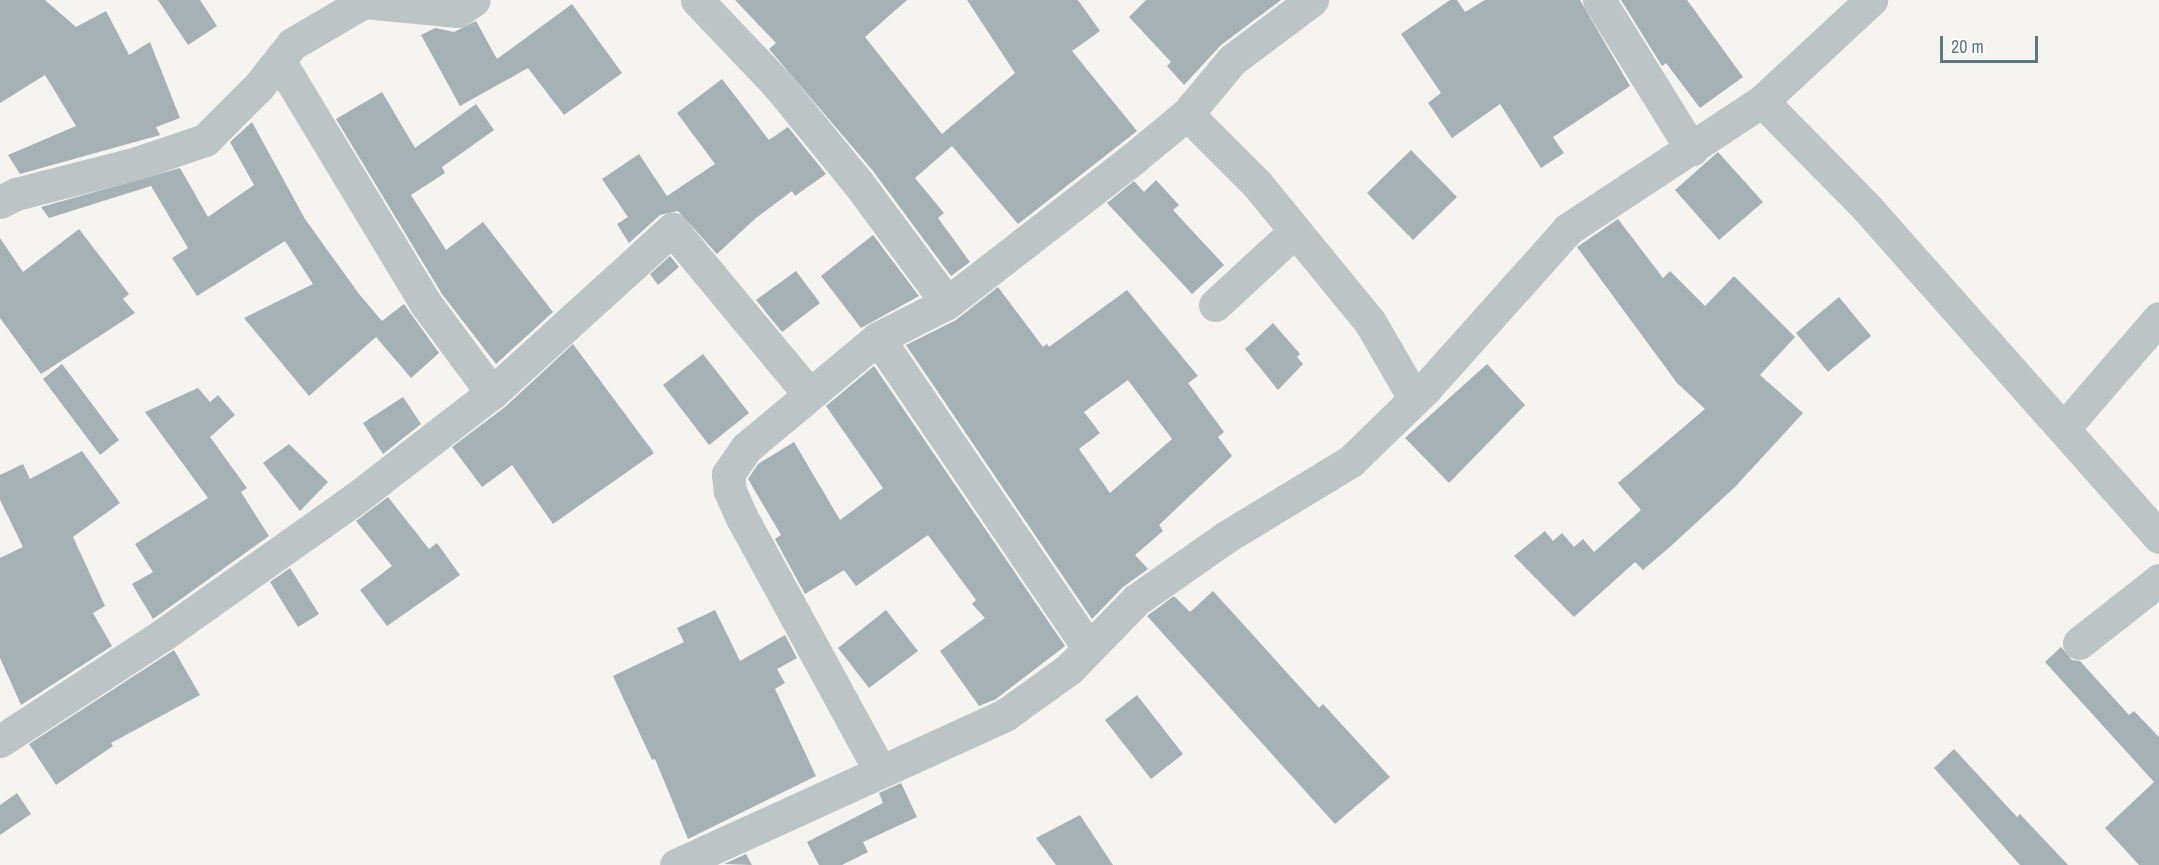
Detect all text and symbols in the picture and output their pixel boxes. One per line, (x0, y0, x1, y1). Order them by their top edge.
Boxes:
scale bar (1943, 24, 2040, 62)
text: 20 m (1951, 34, 1984, 59)

